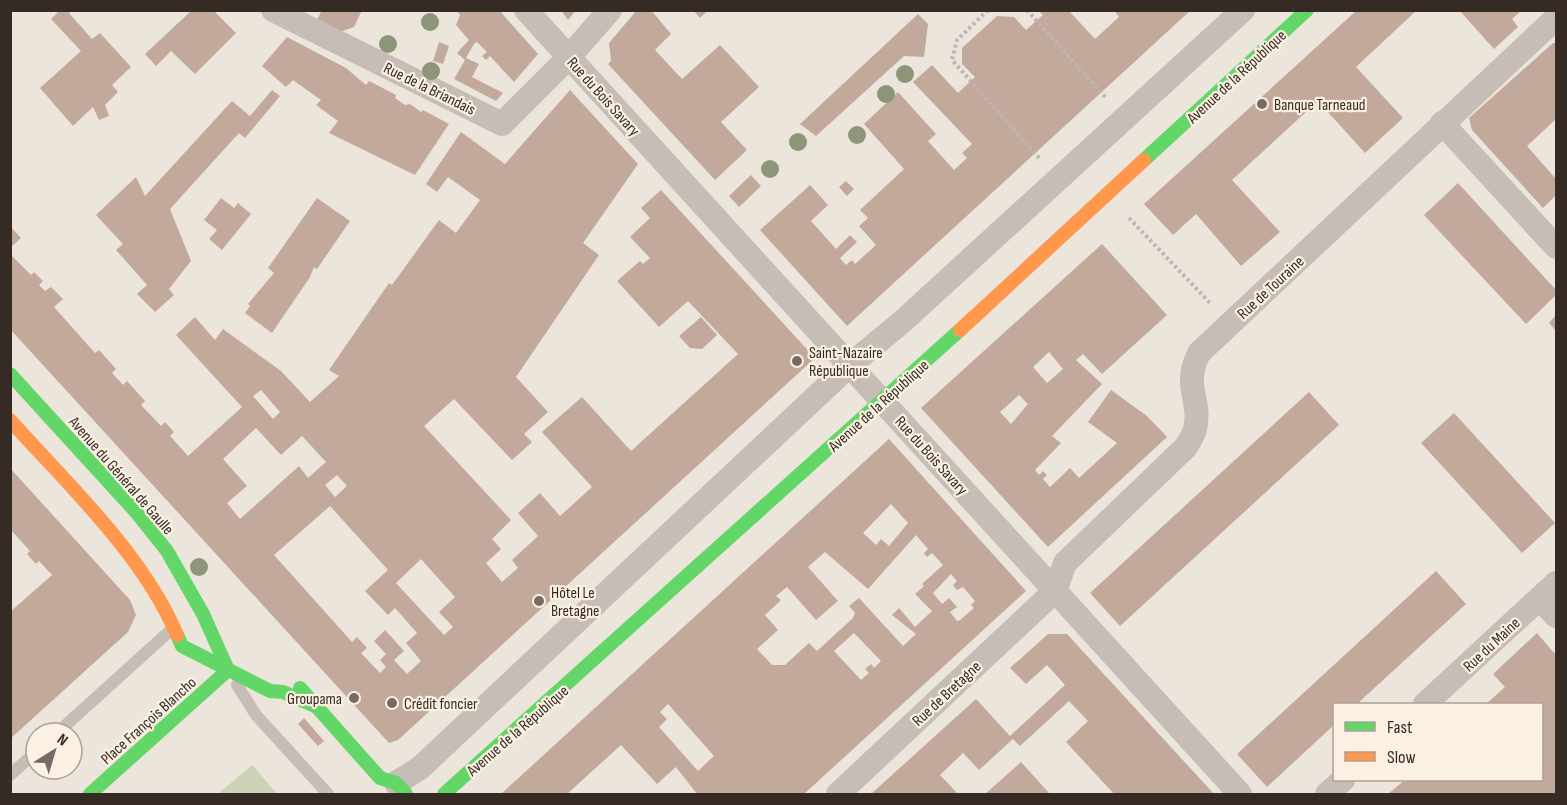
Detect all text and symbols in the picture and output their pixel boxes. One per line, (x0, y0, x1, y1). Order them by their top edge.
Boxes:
street label: Avenue de la République (1183, 26, 1291, 129)
street label: Rue du Bois Savary (562, 54, 643, 140)
street label: Rue de la Briandais (380, 59, 479, 120)
place label: Banque Tarneaud (1274, 96, 1366, 115)
marker: Banque Tarneaud (1255, 97, 1269, 111)
street label: Rue de Touraine (1234, 252, 1308, 324)
place label: Saint-Nazaire République (809, 344, 883, 381)
marker: Saint-Nazaire République (790, 354, 804, 368)
street label: Avenue de la République (824, 356, 933, 457)
street label: Avenue du Général de Gaulle (64, 412, 177, 539)
street label: Rue du Bois Savary (890, 413, 971, 499)
place label: Hôtel Le Bretagne (551, 584, 599, 621)
marker: Hôtel Le Bretagne (532, 594, 546, 608)
street label: Rue du Maine (1460, 614, 1524, 676)
street label: Rue de Bretagne (909, 657, 985, 731)
street label: Place François Blancho (97, 673, 201, 769)
street label: Avenue de la République (462, 682, 573, 781)
place label: Groupama (287, 690, 342, 709)
marker: Groupama (347, 691, 361, 705)
place label: Crédit foncier (404, 695, 478, 714)
marker: Crédit foncier (385, 696, 399, 710)
legend (1333, 703, 1543, 781)
text: Fast (1387, 717, 1413, 738)
north arrow (24, 721, 84, 781)
text: N (53, 730, 71, 750)
text: Slow (1387, 747, 1416, 768)

